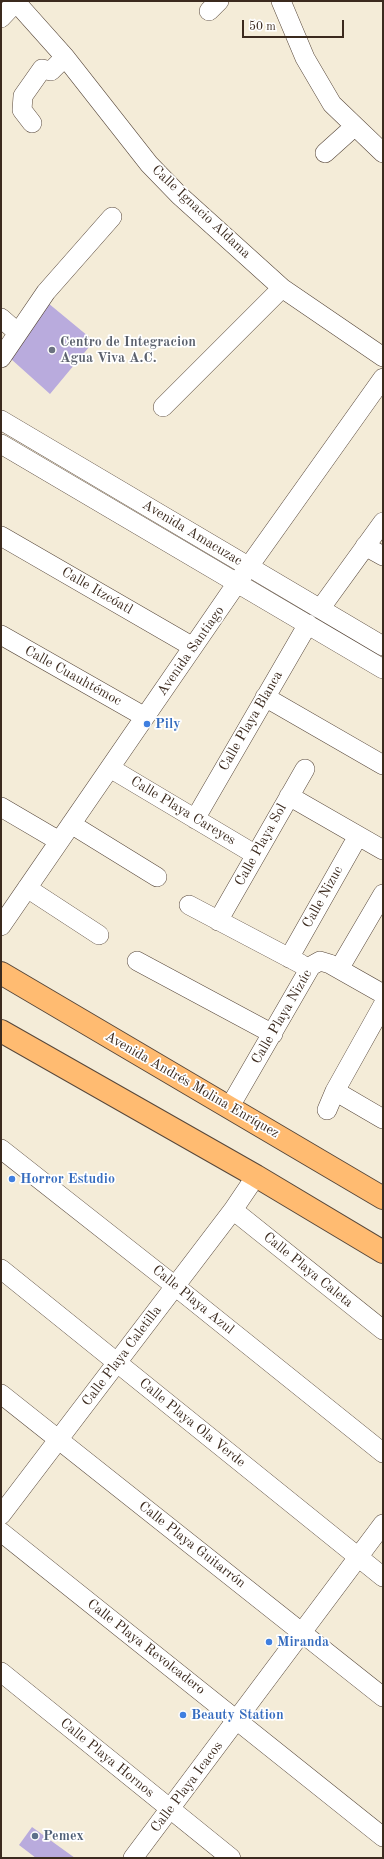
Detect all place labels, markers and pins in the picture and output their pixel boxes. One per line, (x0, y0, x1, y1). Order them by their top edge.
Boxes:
place label: Centro de Integracion Agua Viva A.C. (60, 334, 196, 366)
marker: Centro de Integracion Agua Viva A.C. (47, 345, 57, 355)
place label: Pily (155, 716, 181, 732)
marker: Pily (142, 719, 152, 729)
place label: Horror Estudio (20, 1171, 115, 1187)
marker: Horror Estudio (7, 1174, 17, 1184)
place label: Miranda (277, 1634, 329, 1650)
marker: Miranda (264, 1637, 274, 1647)
place label: Beauty Station (191, 1707, 284, 1723)
marker: Beauty Station (178, 1710, 188, 1720)
place label: Pemex (43, 1828, 84, 1844)
marker: Pemex (30, 1831, 40, 1841)

